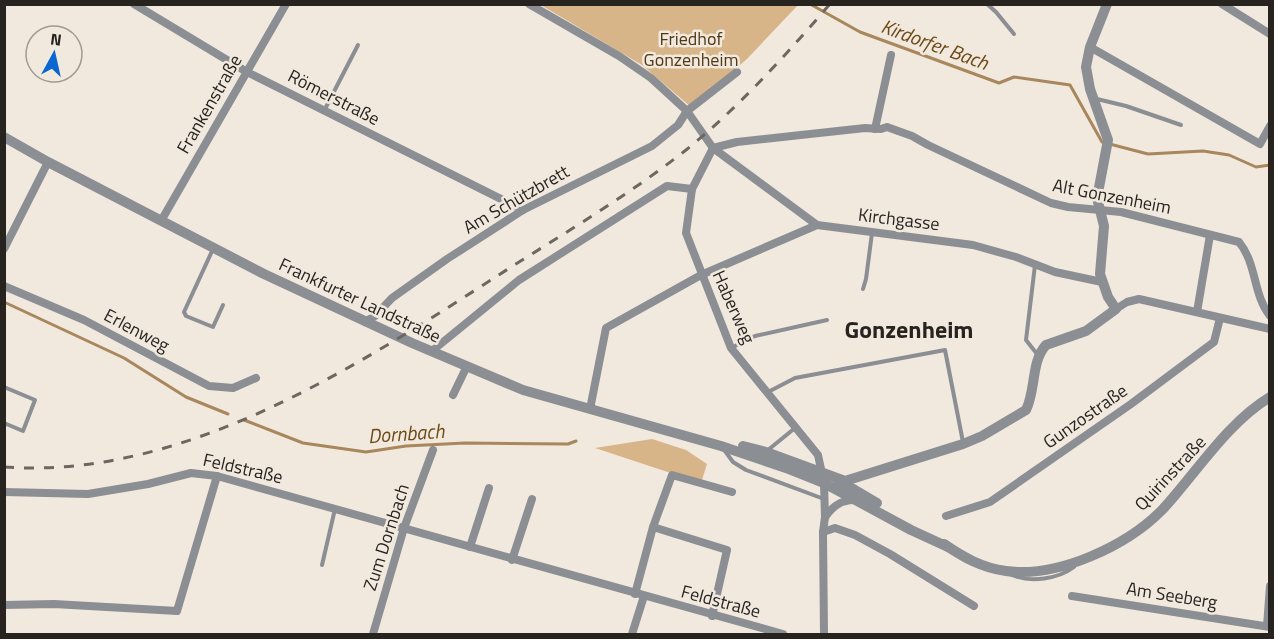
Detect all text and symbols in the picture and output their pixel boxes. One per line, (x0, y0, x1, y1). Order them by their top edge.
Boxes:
water label: Kirdorfer Bach (877, 10, 994, 78)
north arrow (24, 24, 84, 84)
park label: Friedhof Gonzenheim (644, 25, 738, 73)
text: N (49, 26, 63, 52)
street label: Frankenstraße (170, 49, 248, 159)
street label: Römerstraße (283, 62, 385, 132)
street label: Am Schützbrett (458, 157, 575, 240)
street label: Alt Gonzenheim (1050, 171, 1174, 221)
street label: Kirchgasse (857, 201, 941, 237)
street label: Frankfurter Landstraße (274, 251, 446, 349)
street label: Haberweg (706, 266, 762, 348)
street label: Erlenweg (99, 301, 175, 359)
district label: Gonzenheim (845, 311, 973, 347)
street label: Gunzostraße (1037, 377, 1133, 455)
water label: Dornbach (367, 415, 446, 451)
street label: Quirinstraße (1128, 429, 1212, 517)
street label: Feldstraße (200, 446, 286, 490)
street label: Zum Dornbach (356, 480, 416, 594)
street label: Am Seeberg (1125, 575, 1219, 615)
street label: Feldstraße (678, 577, 764, 625)

